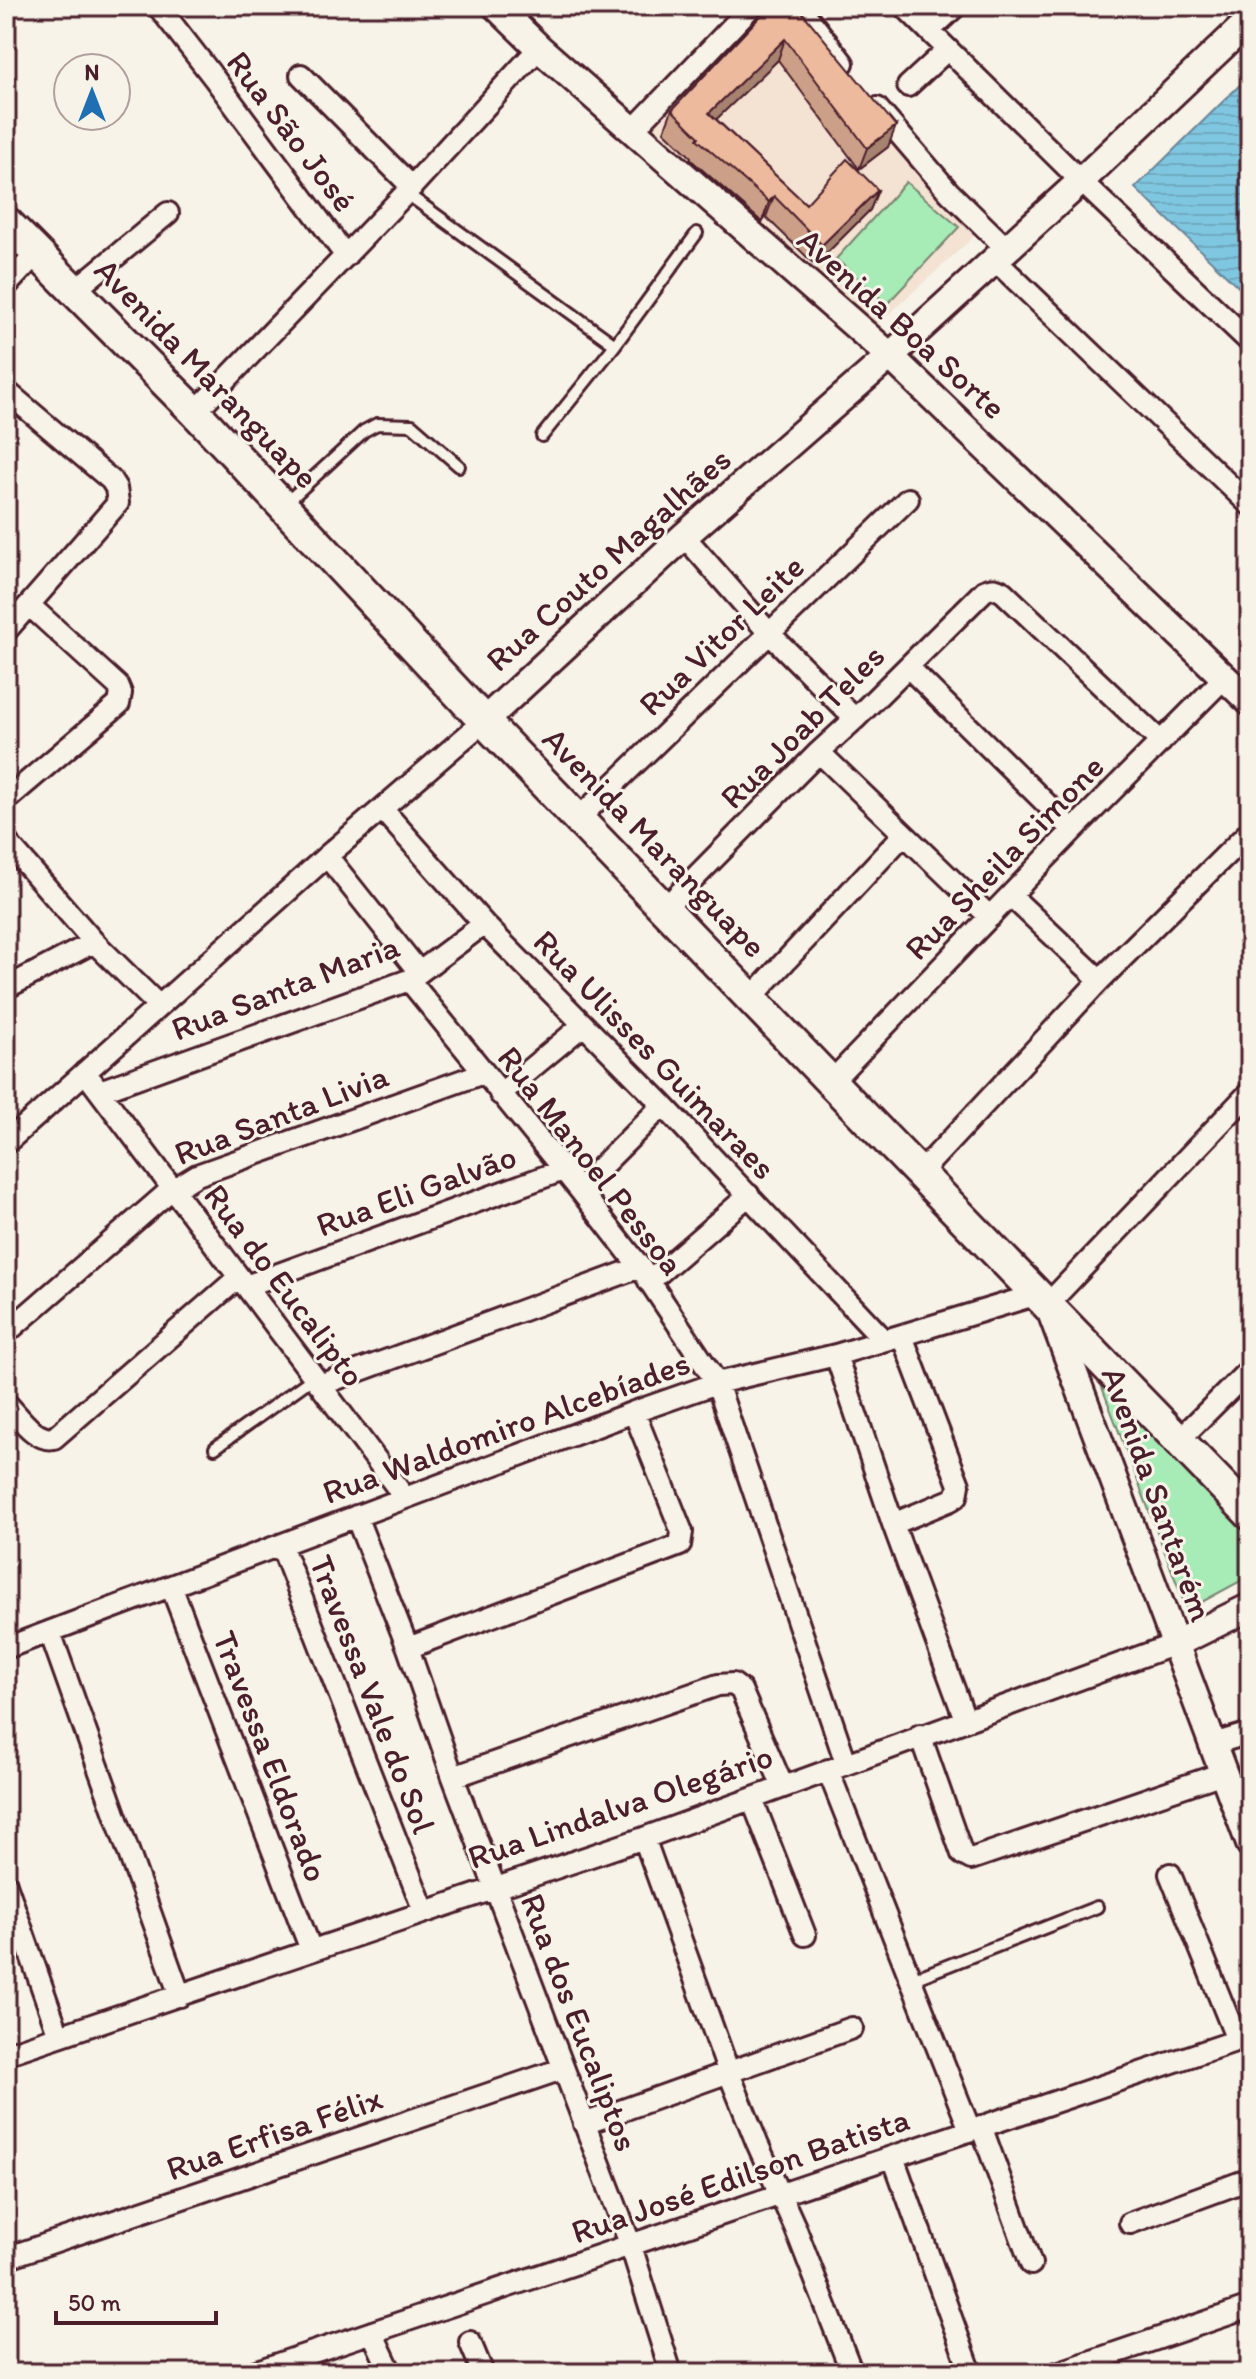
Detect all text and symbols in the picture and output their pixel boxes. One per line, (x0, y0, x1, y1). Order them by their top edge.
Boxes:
street label: Rua São José (218, 43, 365, 220)
north arrow (52, 52, 132, 132)
text: N (85, 59, 99, 86)
street label: Avenida Boa Sorte (789, 219, 1014, 428)
street label: Avenida Maranguape (86, 249, 327, 497)
street label: Rua Couto Magalhães (477, 439, 739, 680)
street label: Rua Vitor Leite (630, 546, 813, 724)
street label: Rua Joab Teles (711, 635, 893, 817)
street label: Avenida Maranguape (534, 718, 775, 966)
street label: Rua Sheila Simone (896, 746, 1113, 968)
street label: Rua Ulisses Guimaraes (525, 921, 785, 1188)
street label: Rua Santa Maria (165, 925, 405, 1050)
street label: Rua Manoel Pessoa (489, 1038, 693, 1283)
street label: Rua Santa Livia (168, 1055, 394, 1174)
street label: Rua Eli Galvão (311, 1135, 522, 1246)
street label: Rua do Eucalipto (195, 1176, 374, 1395)
street label: Rua Waldomiro Alcebíades (317, 1342, 695, 1513)
street label: Avenida Santarém (1092, 1361, 1223, 1627)
street label: Travessa Vale do Sol (301, 1549, 445, 1839)
street label: Travessa Eldorado (204, 1625, 337, 1887)
street label: Rua Lindalva Olegário (462, 1735, 778, 1878)
street label: Rua dos Eucaliptos (511, 1887, 648, 2157)
street label: Rua Erfisa Félix (161, 2077, 388, 2190)
street label: Rua José Edilson Batista (566, 2098, 915, 2253)
scale bar (56, 2275, 216, 2325)
text: 50 m (68, 2288, 121, 2317)

